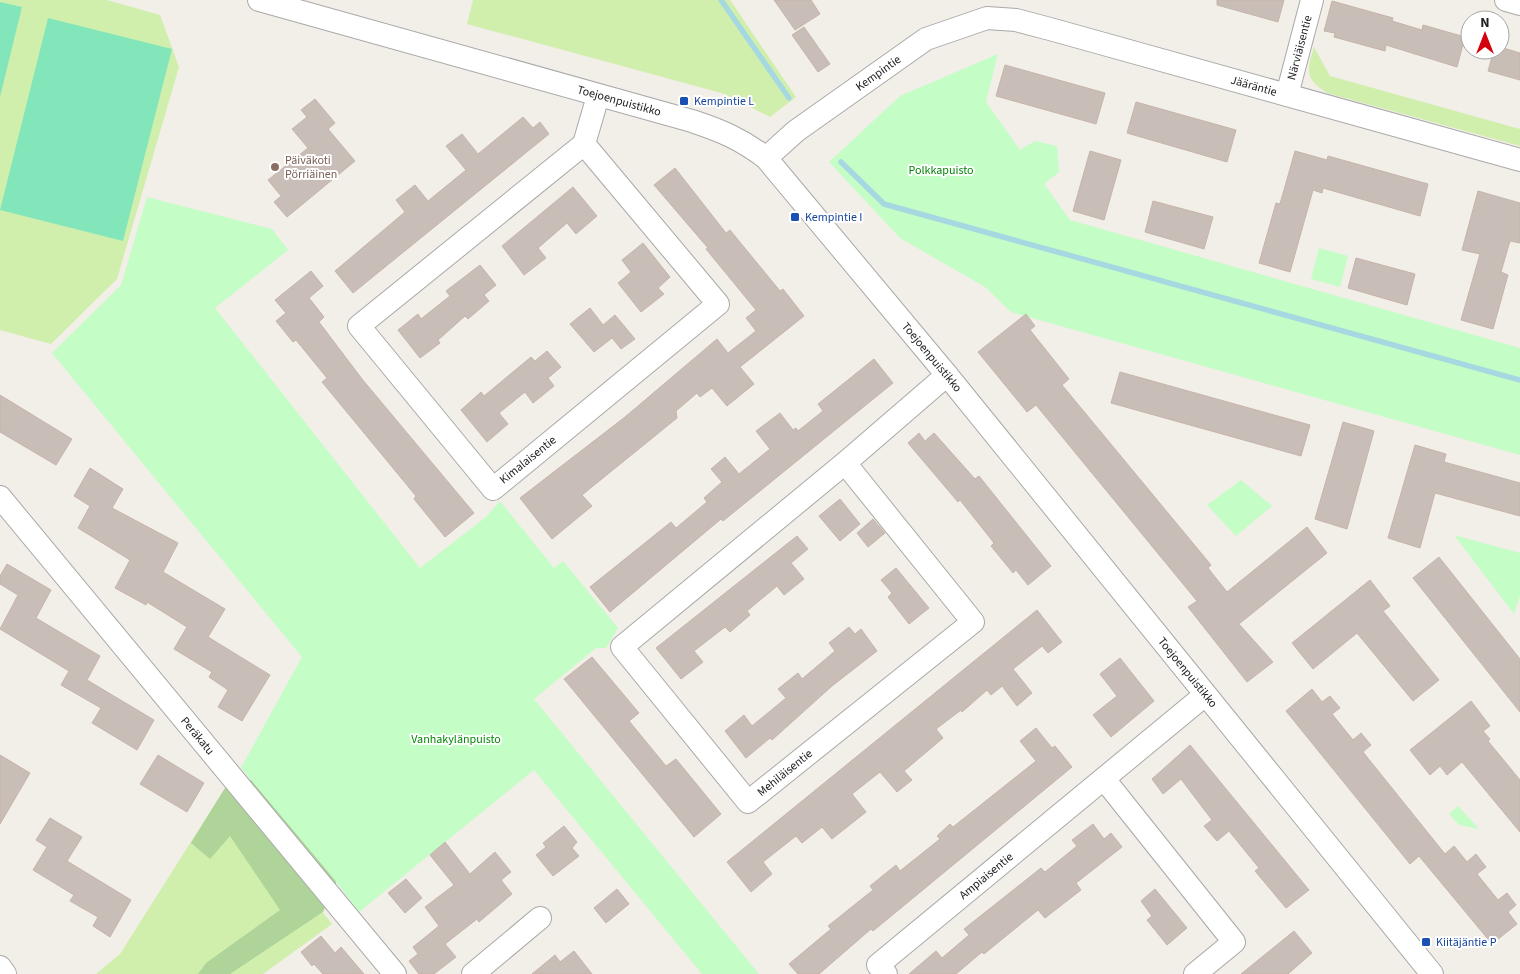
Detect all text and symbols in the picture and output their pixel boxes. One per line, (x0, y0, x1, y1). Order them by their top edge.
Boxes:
north arrow (1460, 10, 1510, 60)
street label: Närviäisentie (1283, 13, 1316, 82)
text: N (1480, 13, 1490, 33)
street label: Kempintie (852, 51, 904, 95)
street label: Jääräntie (1229, 71, 1279, 100)
street label: Toejoenpuistikko (575, 81, 663, 120)
place label: Kempintie L (694, 93, 754, 110)
marker: Kempintie L (678, 95, 690, 107)
place label: Päiväkoti Pörriäinen (285, 152, 337, 183)
marker: Päiväkoti Pörriäinen (269, 161, 281, 173)
park label: Polkkapuisto (908, 162, 974, 179)
place label: Kempintie I (805, 209, 862, 226)
marker: Kempintie I (789, 211, 801, 223)
street label: Toejoenpuistikko (898, 318, 966, 396)
street label: Kimalaisentie (496, 432, 560, 488)
street label: Toejoenpuistikko (1154, 634, 1222, 711)
street label: Peräkatu (177, 713, 219, 758)
park label: Vanhakylänpuisto (411, 731, 501, 748)
street label: Mehiläisentie (754, 745, 816, 801)
street label: Ampiaisentie (955, 848, 1017, 903)
place label: Kiitäjäntie P (1436, 934, 1497, 951)
marker: Kiitäjäntie P (1420, 936, 1432, 948)

